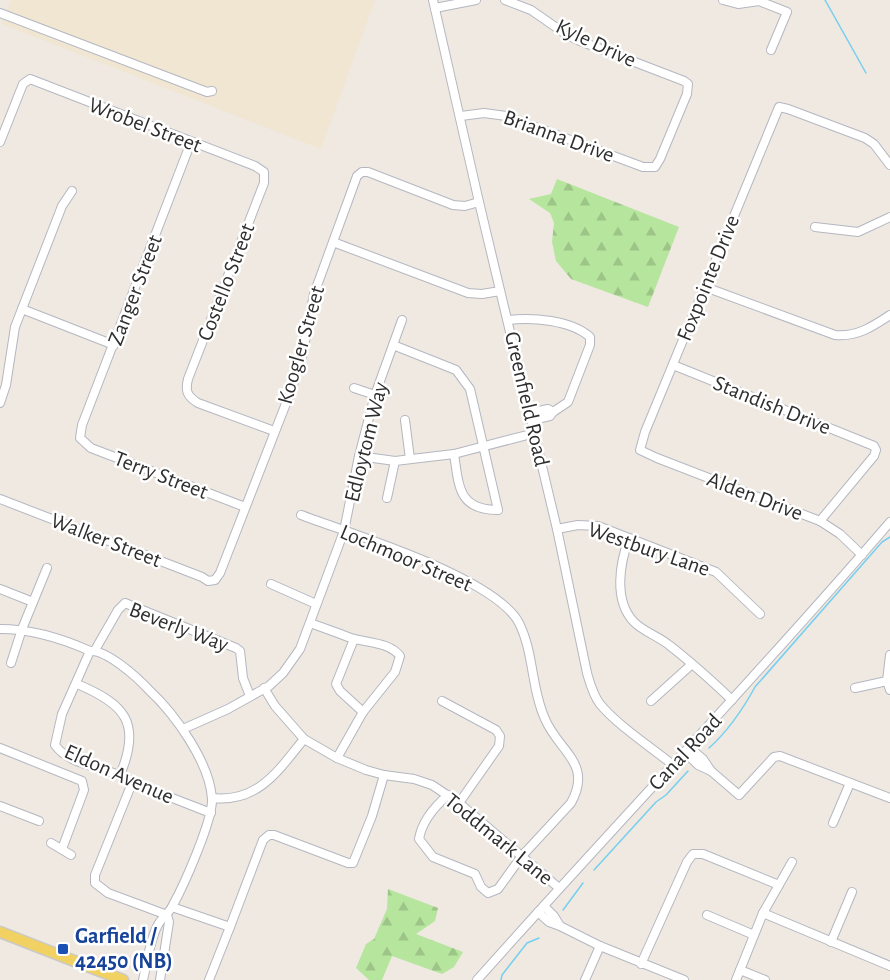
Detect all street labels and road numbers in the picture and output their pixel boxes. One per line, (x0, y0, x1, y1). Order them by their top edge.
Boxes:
street label: Kyle Drive (552, 15, 640, 71)
street label: Wrobel Street (86, 93, 204, 157)
street label: Brianna Drive (501, 106, 617, 166)
street label: Foxpointe Drive (673, 212, 743, 344)
street label: Costello Street (194, 220, 258, 344)
street label: Zanger Street (104, 232, 166, 348)
street label: Koogler Street (274, 283, 328, 407)
street label: Greenfield Road (501, 329, 553, 469)
street label: Standish Drive (710, 372, 834, 438)
street label: Edloytom Way (340, 379, 392, 504)
street label: Terry Street (111, 447, 211, 503)
street label: Alden Drive (704, 468, 806, 524)
street label: Walker Street (48, 509, 164, 571)
street label: Westbury Lane (585, 518, 713, 580)
street label: Lochmoor Street (337, 520, 475, 596)
street label: Beverly Way (126, 598, 232, 656)
street label: Canal Road (644, 709, 726, 795)
street label: Eldon Avenue (61, 740, 177, 808)
street label: Toddmark Lane (441, 789, 557, 889)

